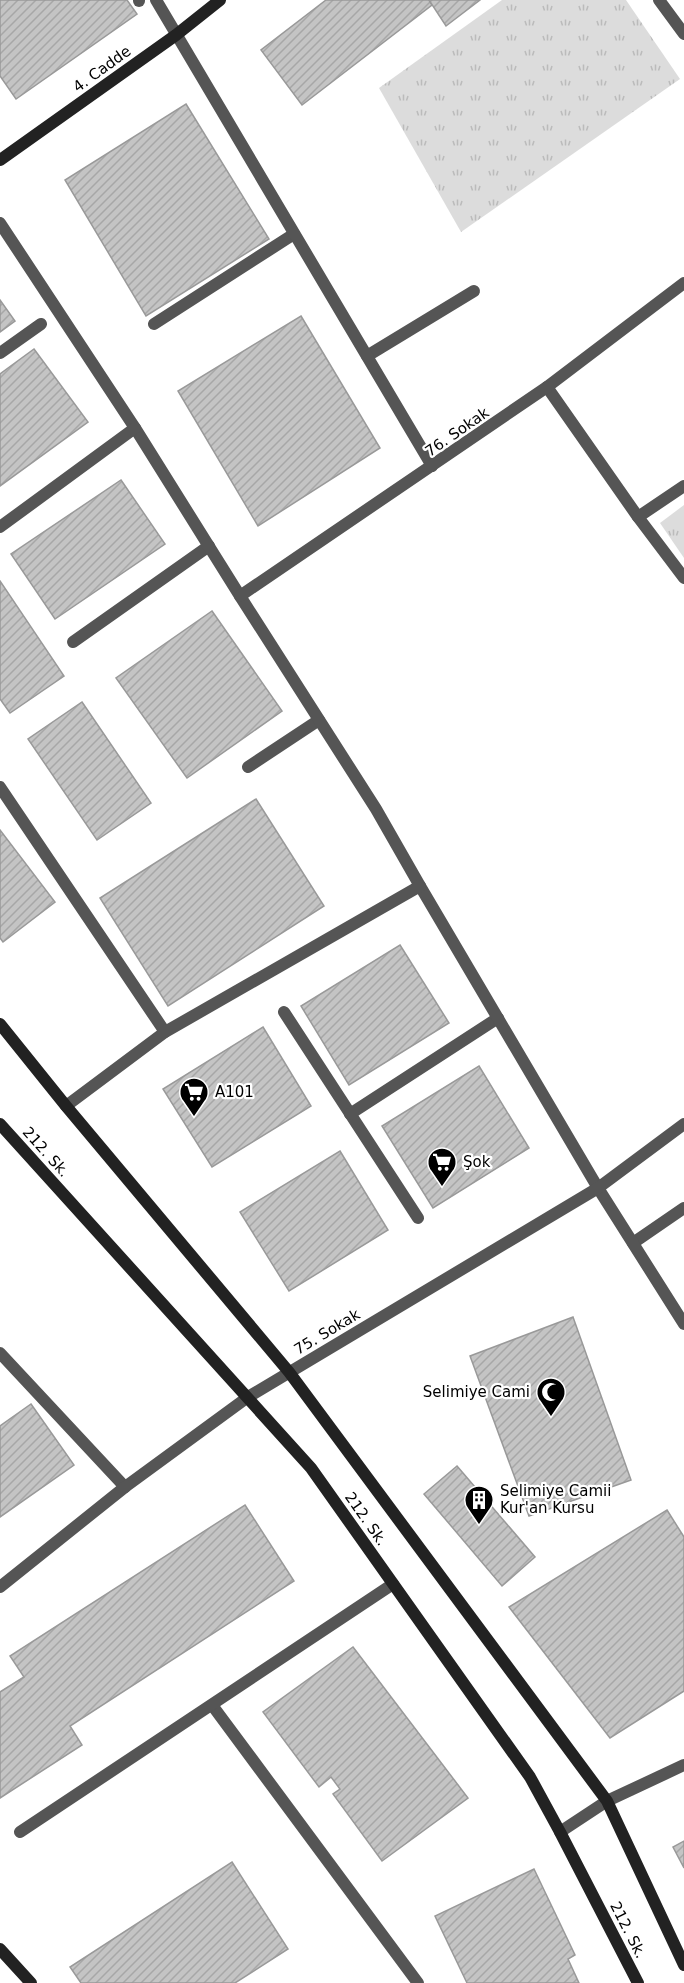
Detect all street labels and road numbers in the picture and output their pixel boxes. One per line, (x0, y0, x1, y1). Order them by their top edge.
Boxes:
street label: 4. Cadde (70, 42, 134, 96)
street label: 76. Sokak (422, 403, 493, 460)
street label: 212. Sk. (19, 1123, 73, 1181)
street label: 75. Sokak (291, 1305, 363, 1359)
street label: 212. Sk. (341, 1489, 391, 1549)
street label: 212. Sk. (606, 1899, 650, 1961)

